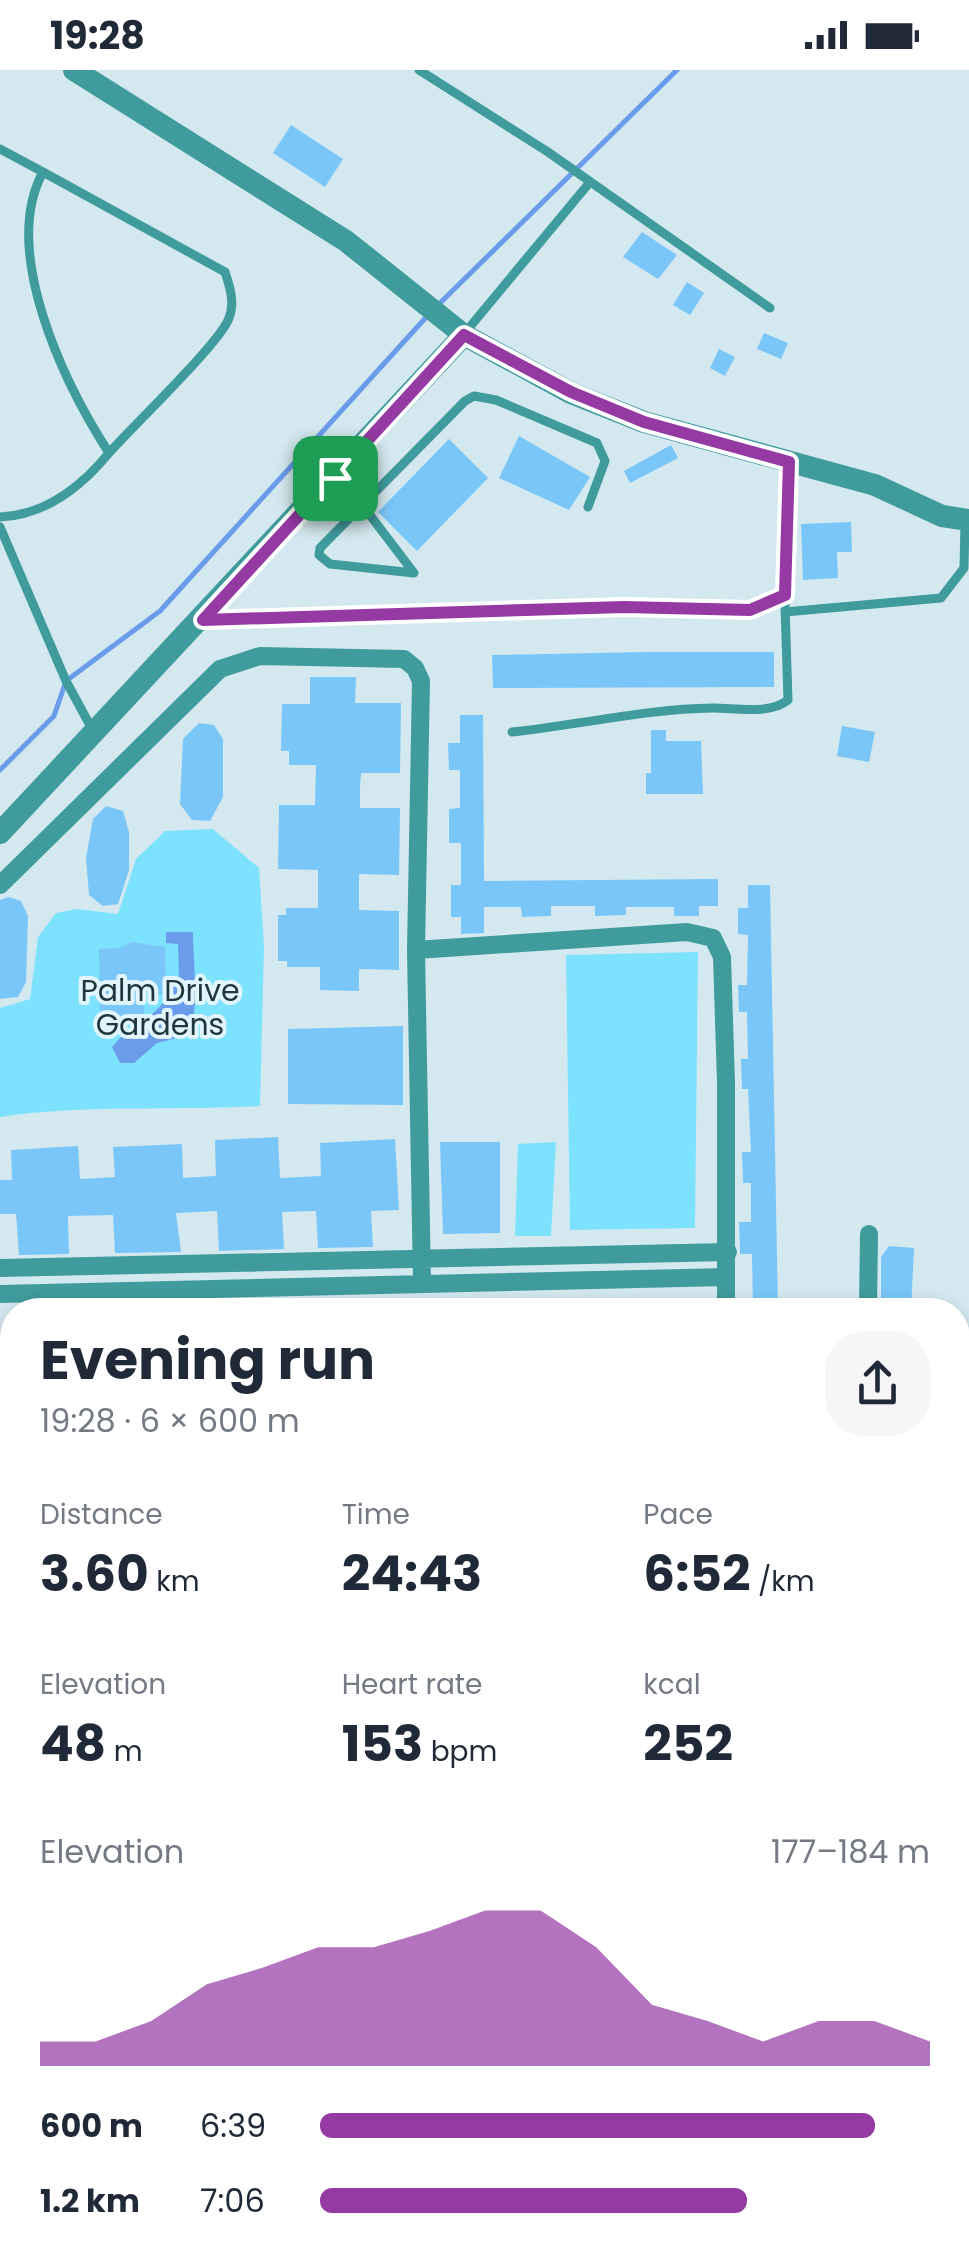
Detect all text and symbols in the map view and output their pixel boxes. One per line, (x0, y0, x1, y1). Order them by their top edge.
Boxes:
text: 19:28 (50, 9, 145, 62)
pin (293, 436, 378, 521)
icon: arrive (308, 451, 363, 506)
park label: Palm Drive Gardens (80, 969, 240, 1046)
text: Evening run (40, 1321, 375, 1398)
button: share (825, 1331, 930, 1436)
text: 19:28 · 6 × 600 m (40, 1398, 300, 1443)
text: Distance (40, 1495, 163, 1534)
text: Time (342, 1495, 410, 1534)
text: Pace (643, 1495, 713, 1534)
text: 3.60 (40, 1538, 149, 1609)
text: 24:43 (342, 1538, 482, 1609)
text: 6:52 (643, 1538, 750, 1609)
text: km (149, 1562, 200, 1601)
text: /km (750, 1562, 815, 1601)
text: Elevation (40, 1665, 166, 1704)
text: Heart rate (342, 1665, 482, 1704)
text: kcal (643, 1665, 701, 1704)
text: 48 (40, 1708, 106, 1779)
text: 153 (342, 1708, 423, 1779)
text: 252 (643, 1708, 733, 1779)
text: m (106, 1732, 143, 1771)
text: bpm (423, 1732, 497, 1771)
text: Elevation (40, 1829, 184, 1874)
text: 177–184 m (771, 1829, 930, 1874)
text: 600 m (40, 2103, 143, 2148)
text: 6:39 (200, 2103, 266, 2148)
text: 1.2 km (40, 2178, 140, 2223)
text: 7:06 (200, 2178, 265, 2223)

